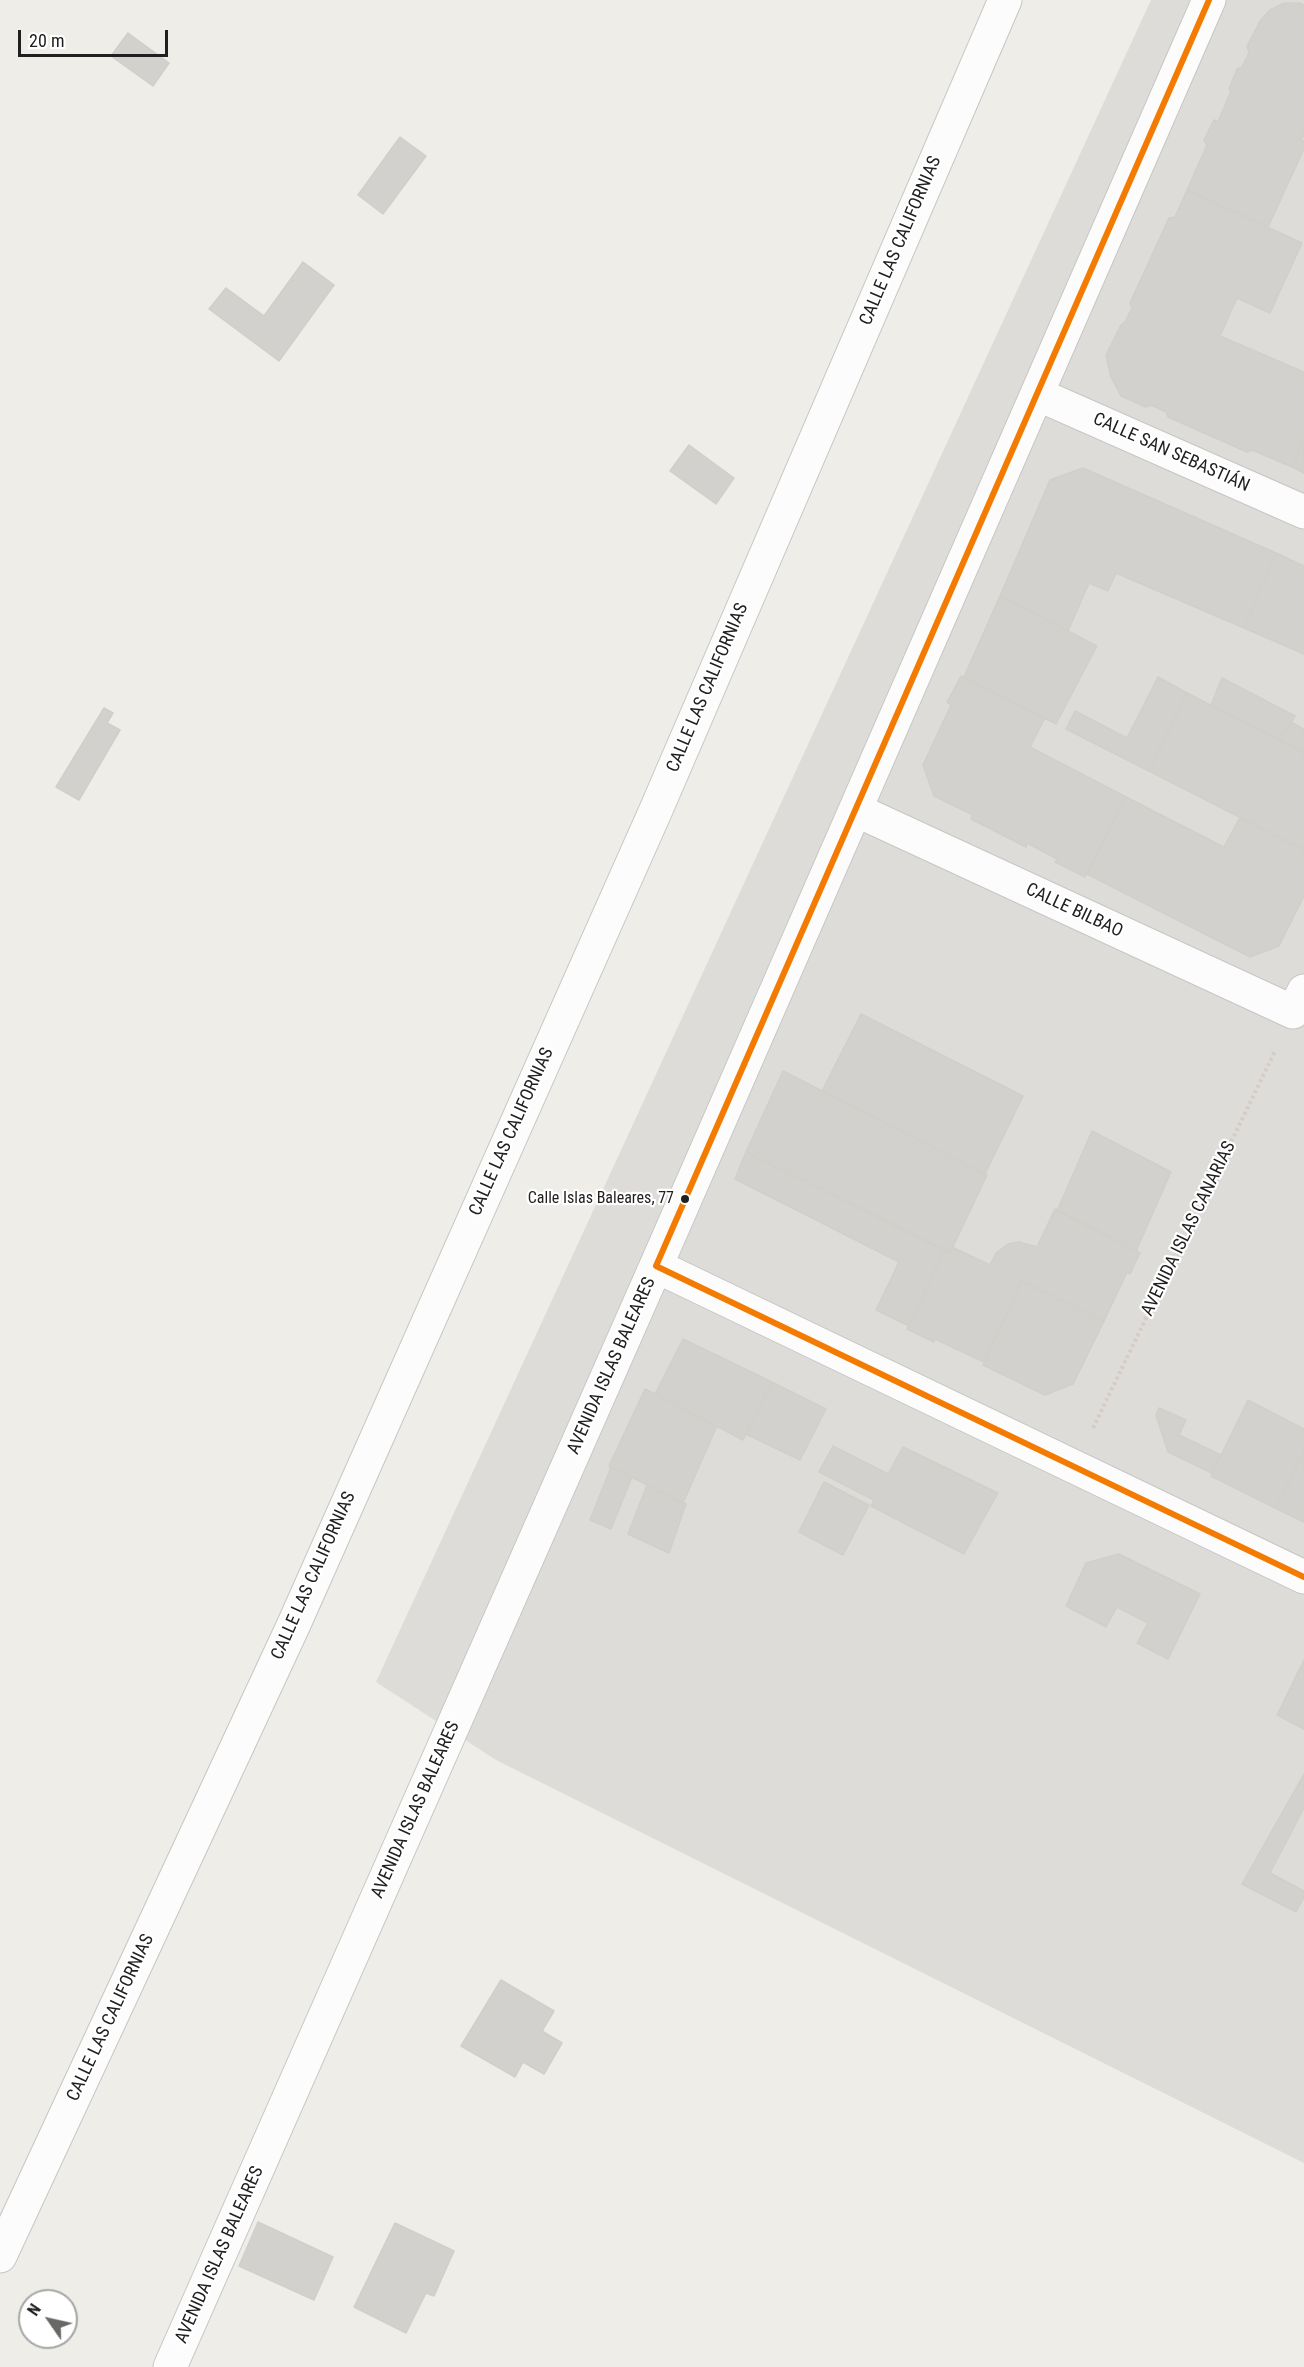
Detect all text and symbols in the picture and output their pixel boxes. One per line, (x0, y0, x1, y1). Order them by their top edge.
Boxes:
scale bar (21, 18, 171, 56)
text: 20 m (29, 30, 64, 51)
street label: CALLE LAS CALIFORNIAS (856, 153, 946, 329)
street label: CALLE SAN SEBASTIÁN (1089, 409, 1253, 497)
street label: CALLE LAS CALIFORNIAS (663, 600, 753, 776)
street label: CALLE BILBAO (1022, 879, 1126, 943)
street label: CALLE LAS CALIFORNIAS (465, 1045, 559, 1219)
street label: AVENIDA ISLAS CANARIAS (1137, 1138, 1241, 1320)
place label: Calle Islas Baleares, 77 (528, 1189, 674, 1209)
marker: Calle Islas Baleares, 77 (679, 1193, 691, 1205)
street label: AVENIDA ISLAS BALEARES (563, 1274, 661, 1458)
street label: CALLE LAS CALIFORNIAS (267, 1489, 361, 1663)
street label: AVENIDA ISLAS BALEARES (367, 1718, 465, 1902)
street label: CALLE LAS CALIFORNIAS (63, 1931, 159, 2105)
street label: AVENIDA ISLAS BALEARES (171, 2163, 269, 2347)
north arrow (18, 2289, 78, 2349)
text: N (24, 2300, 45, 2319)

